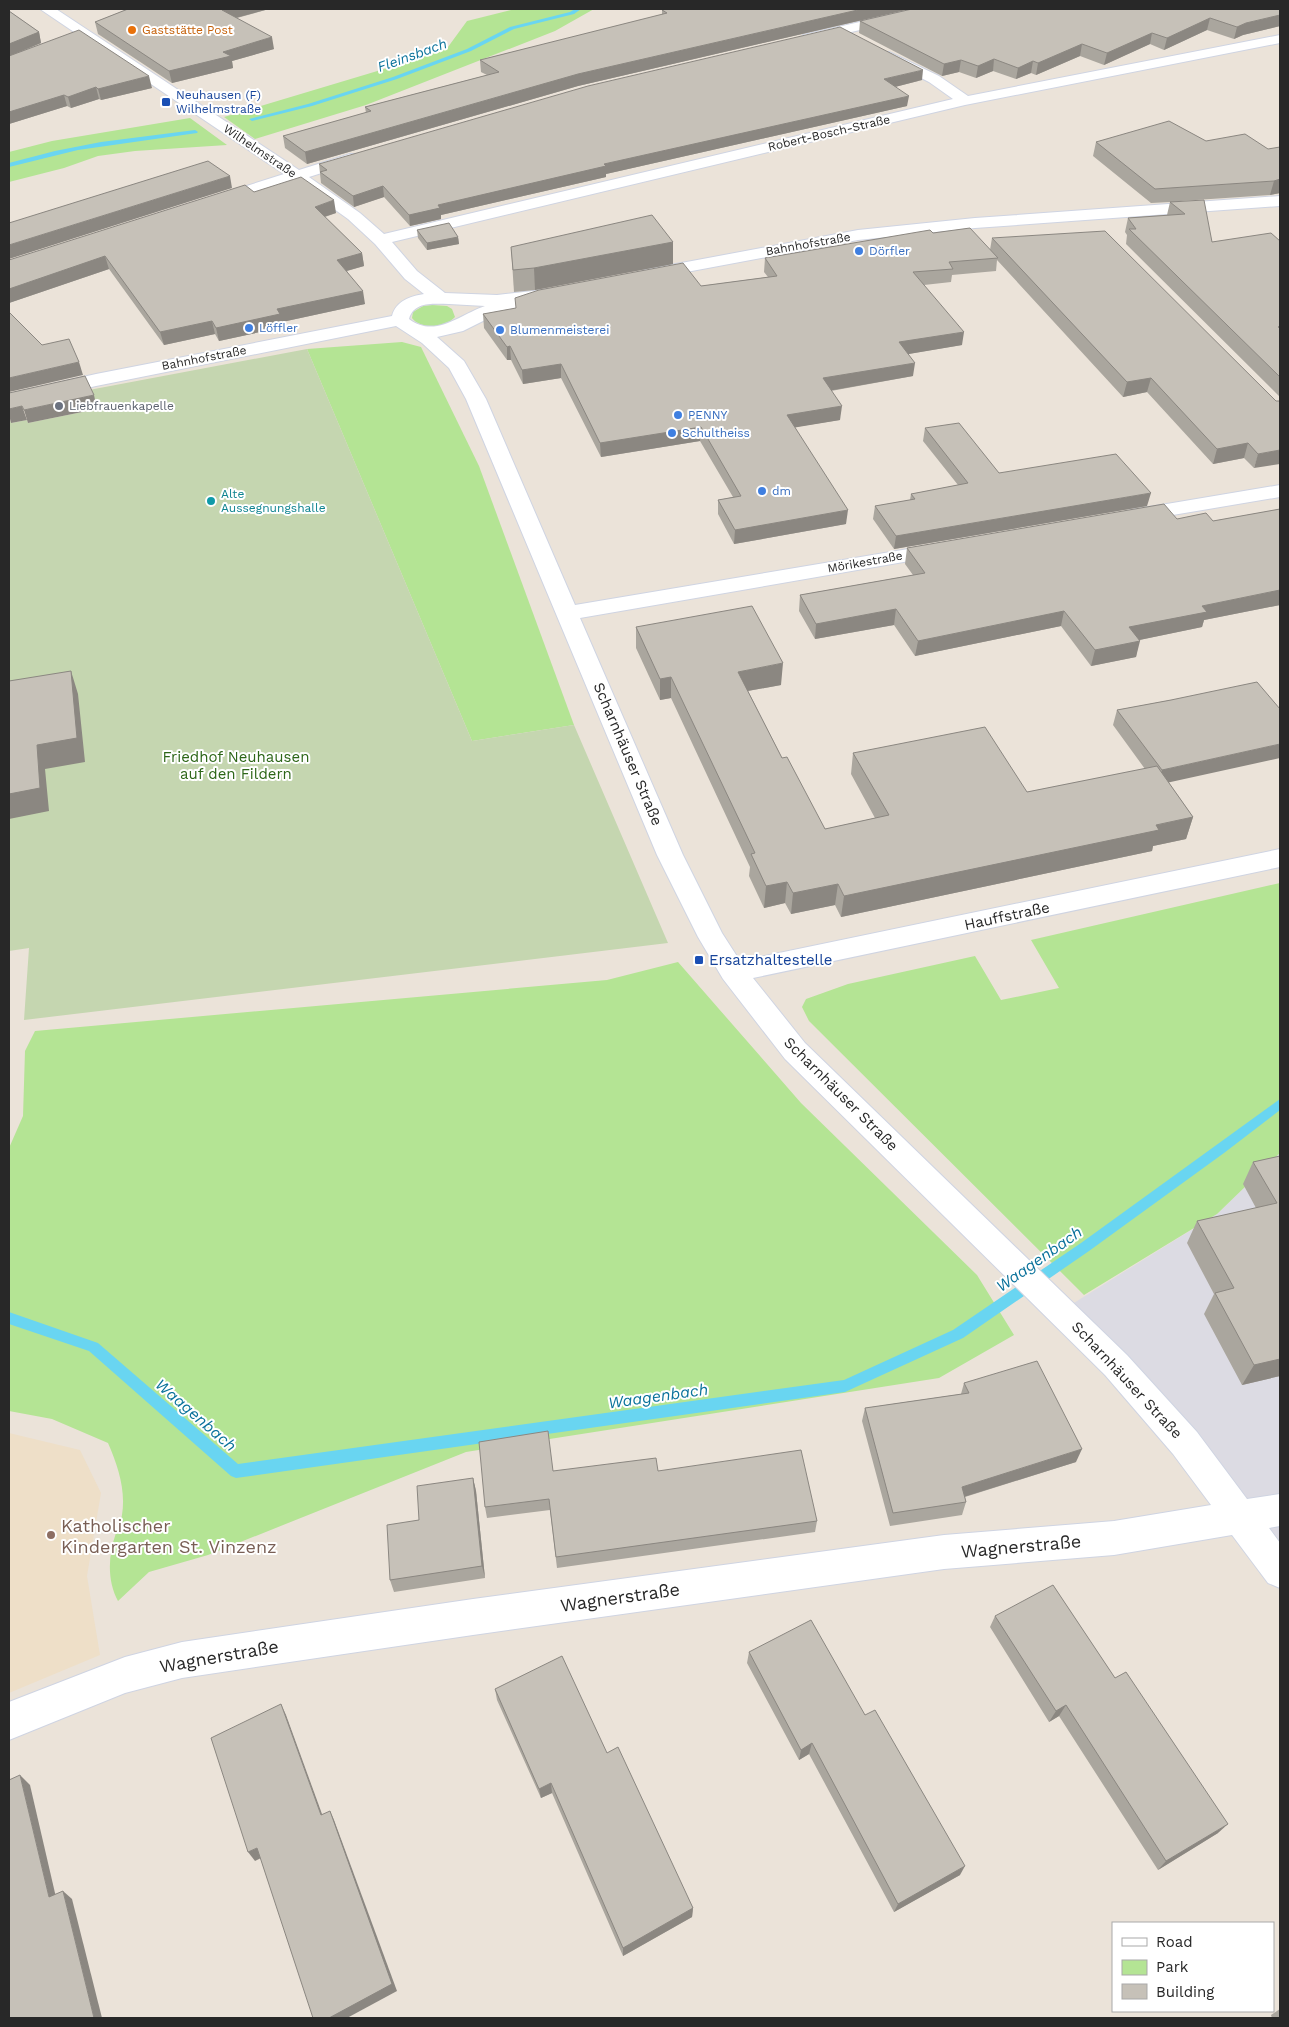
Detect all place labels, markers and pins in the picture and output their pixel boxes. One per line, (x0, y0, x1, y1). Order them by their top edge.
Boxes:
place label: Gaststätte Post (142, 23, 233, 37)
marker: Gaststätte Post (126, 24, 138, 36)
place label: Neuhausen (F) Wilhelmstraße (176, 88, 261, 116)
marker: Neuhausen (F) Wilhelmstraße (160, 96, 172, 108)
place label: Dörfler (869, 244, 910, 258)
marker: Dörfler (853, 245, 865, 257)
place label: Löffler (259, 321, 298, 335)
marker: Löffler (243, 322, 255, 334)
place label: Blumenmeisterei (510, 323, 609, 337)
marker: Blumenmeisterei (494, 324, 506, 336)
place label: Liebfrauenkapelle (69, 399, 174, 413)
marker: Liebfrauenkapelle (53, 400, 65, 412)
place label: PENNY (688, 408, 728, 422)
marker: PENNY (672, 409, 684, 421)
place label: Schultheiss (682, 426, 750, 440)
marker: Schultheiss (666, 427, 678, 439)
place label: dm (772, 484, 791, 498)
marker: dm (756, 485, 768, 497)
place label: Alte Aussegnungshalle (221, 487, 326, 515)
marker: Alte Aussegnungshalle (205, 495, 217, 507)
place label: Ersatzhaltestelle (709, 951, 832, 969)
marker: Ersatzhaltestelle (693, 954, 705, 966)
place label: Katholischer Kindergarten St. Vinzenz (61, 1515, 277, 1557)
marker: Katholischer Kindergarten St. Vinzenz (45, 1529, 57, 1541)

